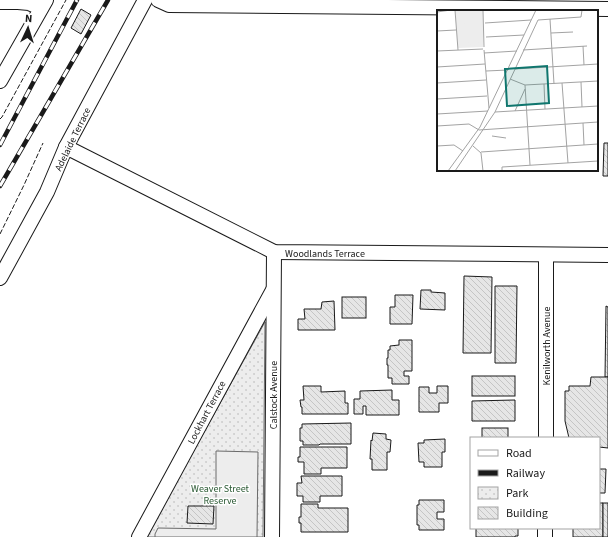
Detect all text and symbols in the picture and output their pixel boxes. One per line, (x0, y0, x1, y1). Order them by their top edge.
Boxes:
north arrow (8, 8, 48, 48)
inset map (437, 10, 598, 171)
text: N (24, 11, 33, 26)
street label: Adelaide Terrace (51, 105, 94, 174)
street label: Woodlands Terrace (285, 247, 365, 261)
street label: Kenilworth Avenue (540, 307, 554, 385)
street label: Calstock Avenue (267, 361, 281, 429)
street label: Lockhart Terrace (184, 378, 229, 447)
legend (470, 437, 600, 529)
text: Road (506, 445, 532, 462)
text: Railway (506, 465, 545, 482)
park label: Weaver Street Reserve (191, 482, 250, 508)
text: Park (506, 485, 528, 502)
text: Building (506, 505, 548, 522)

